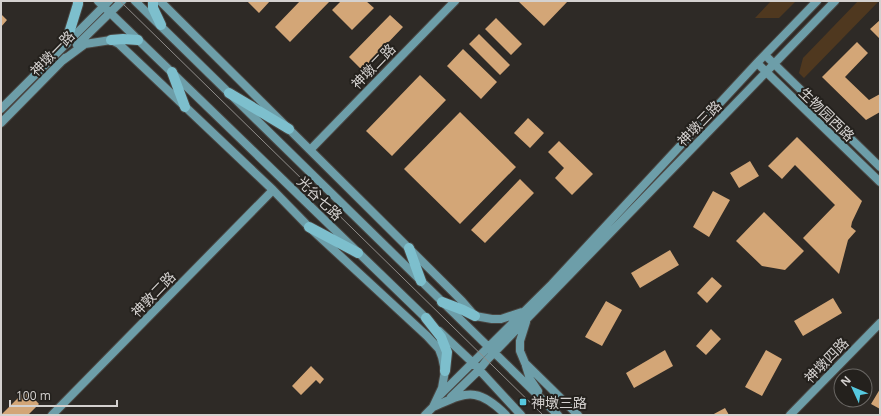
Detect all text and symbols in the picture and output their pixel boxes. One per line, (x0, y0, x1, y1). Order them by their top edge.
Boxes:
street label: 神墩一路 (26, 26, 78, 80)
street label: 神墩二路 (347, 39, 399, 93)
street label: 生物园西路 (795, 83, 859, 145)
street label: 神墩三路 (673, 96, 725, 150)
street label: 光谷七路 (293, 172, 347, 224)
street label: 神敦二路 (127, 267, 179, 321)
street label: 神墩四路 (800, 333, 852, 387)
north arrow (833, 368, 873, 408)
text: N (837, 372, 854, 389)
scale bar (10, 382, 117, 408)
text: 100 m (16, 387, 51, 404)
place label: 神墩三路 (531, 393, 587, 412)
marker: 神墩三路 (518, 397, 528, 407)

